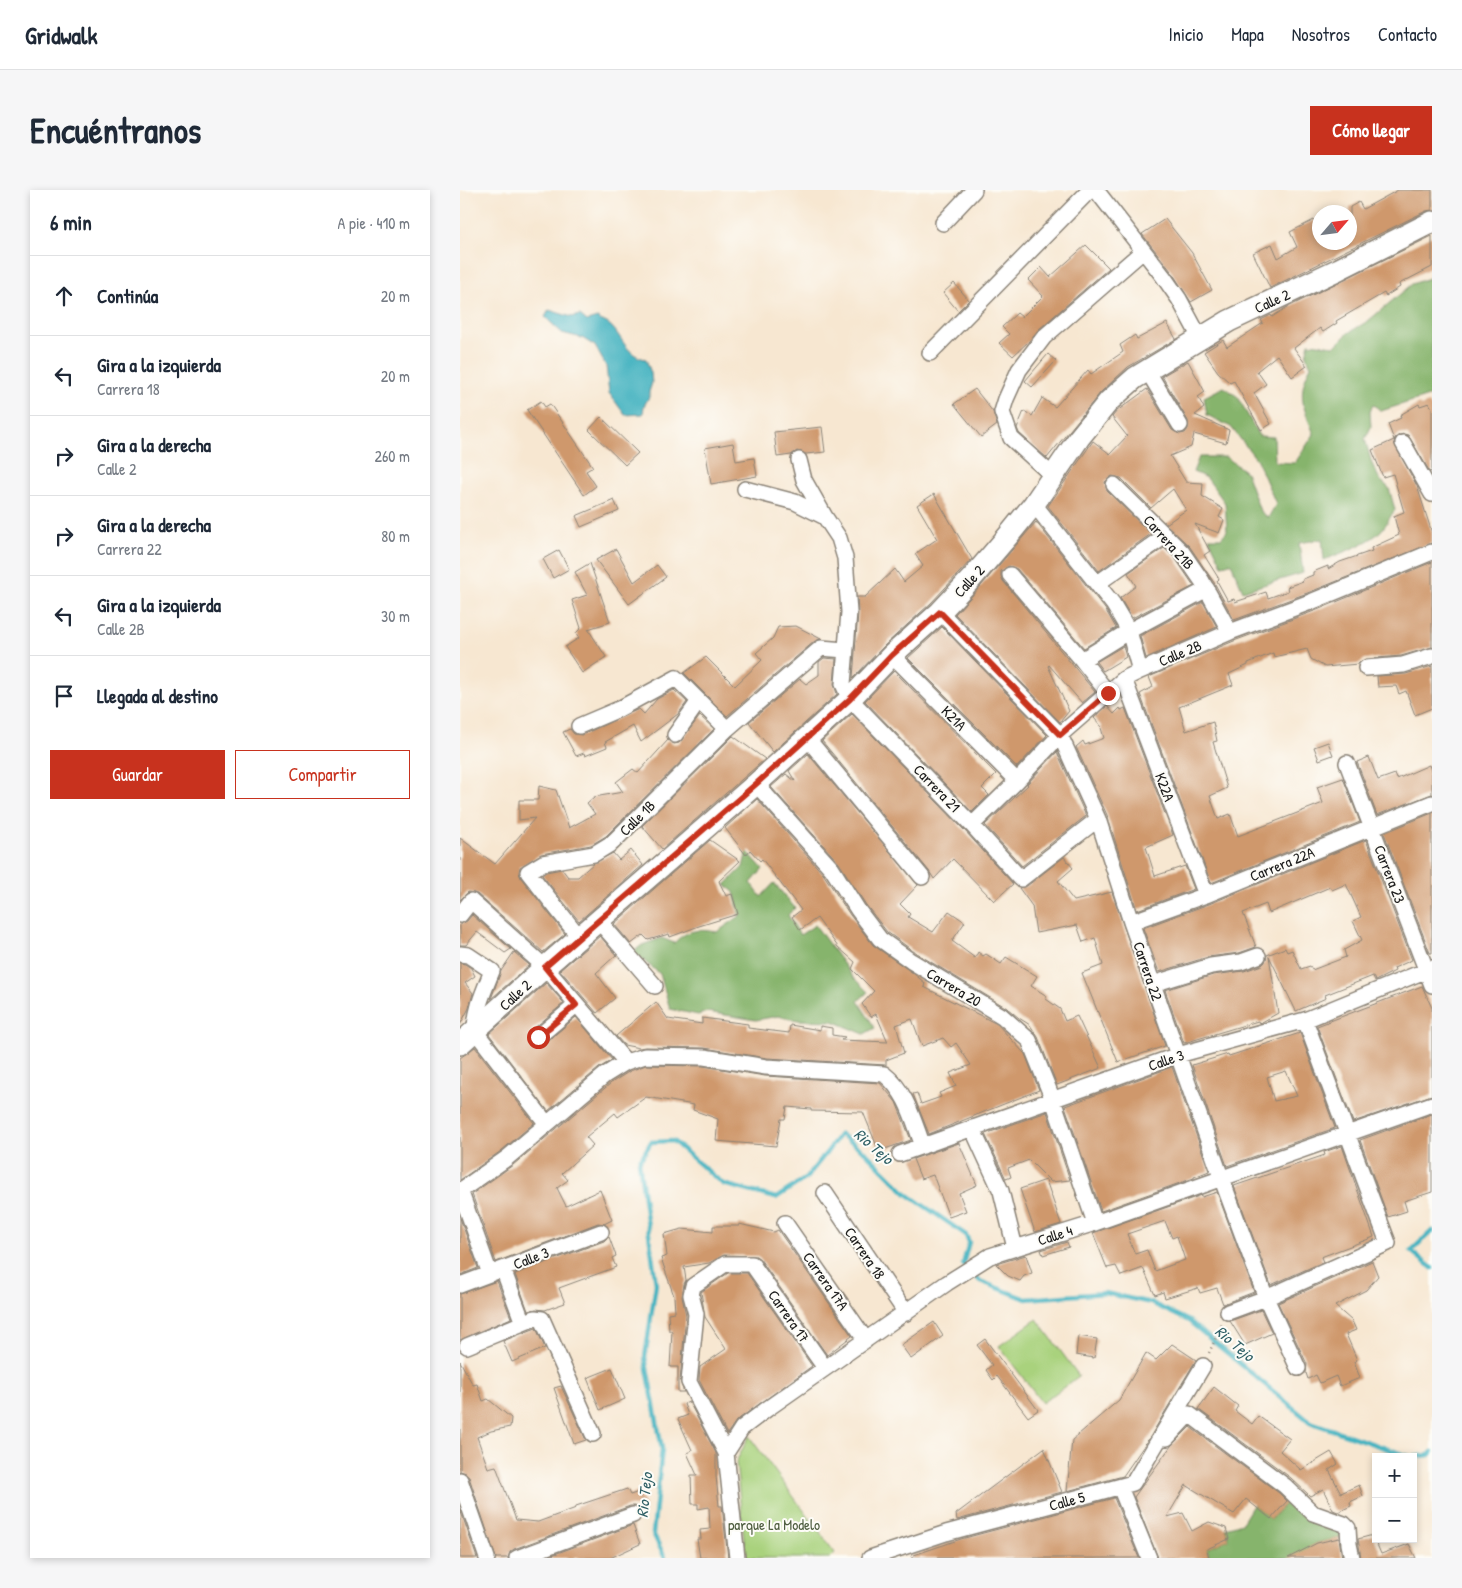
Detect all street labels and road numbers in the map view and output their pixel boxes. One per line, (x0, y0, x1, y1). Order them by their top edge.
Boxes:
street label: Calle 2 (1251, 284, 1293, 318)
street label: Carrera 21B (1139, 510, 1199, 574)
street label: Calle 2 (949, 560, 989, 602)
street label: Calle 2B (1155, 635, 1205, 671)
street label: K21A (937, 701, 972, 736)
street label: Carrera 21 (909, 759, 965, 817)
street label: K22A (1150, 770, 1180, 805)
street label: Calle 1B (614, 795, 660, 841)
street label: Carrera 22A (1246, 841, 1318, 886)
street label: Carrera 23 (1369, 842, 1411, 906)
street label: Carrera 22 (1128, 939, 1168, 1003)
street label: Carrera 20 (923, 962, 986, 1012)
street label: Calle 2 (494, 975, 536, 1015)
street label: Calle 3 (1145, 1044, 1187, 1076)
street label: Calle 4 (1035, 1219, 1076, 1250)
street label: Carrera 18 (840, 1223, 890, 1283)
street label: Calle 3 (510, 1242, 552, 1274)
street label: Carrera 17A (798, 1248, 854, 1315)
street label: Carrera 17 (763, 1286, 815, 1346)
street label: Calle 5 (1047, 1486, 1088, 1516)

